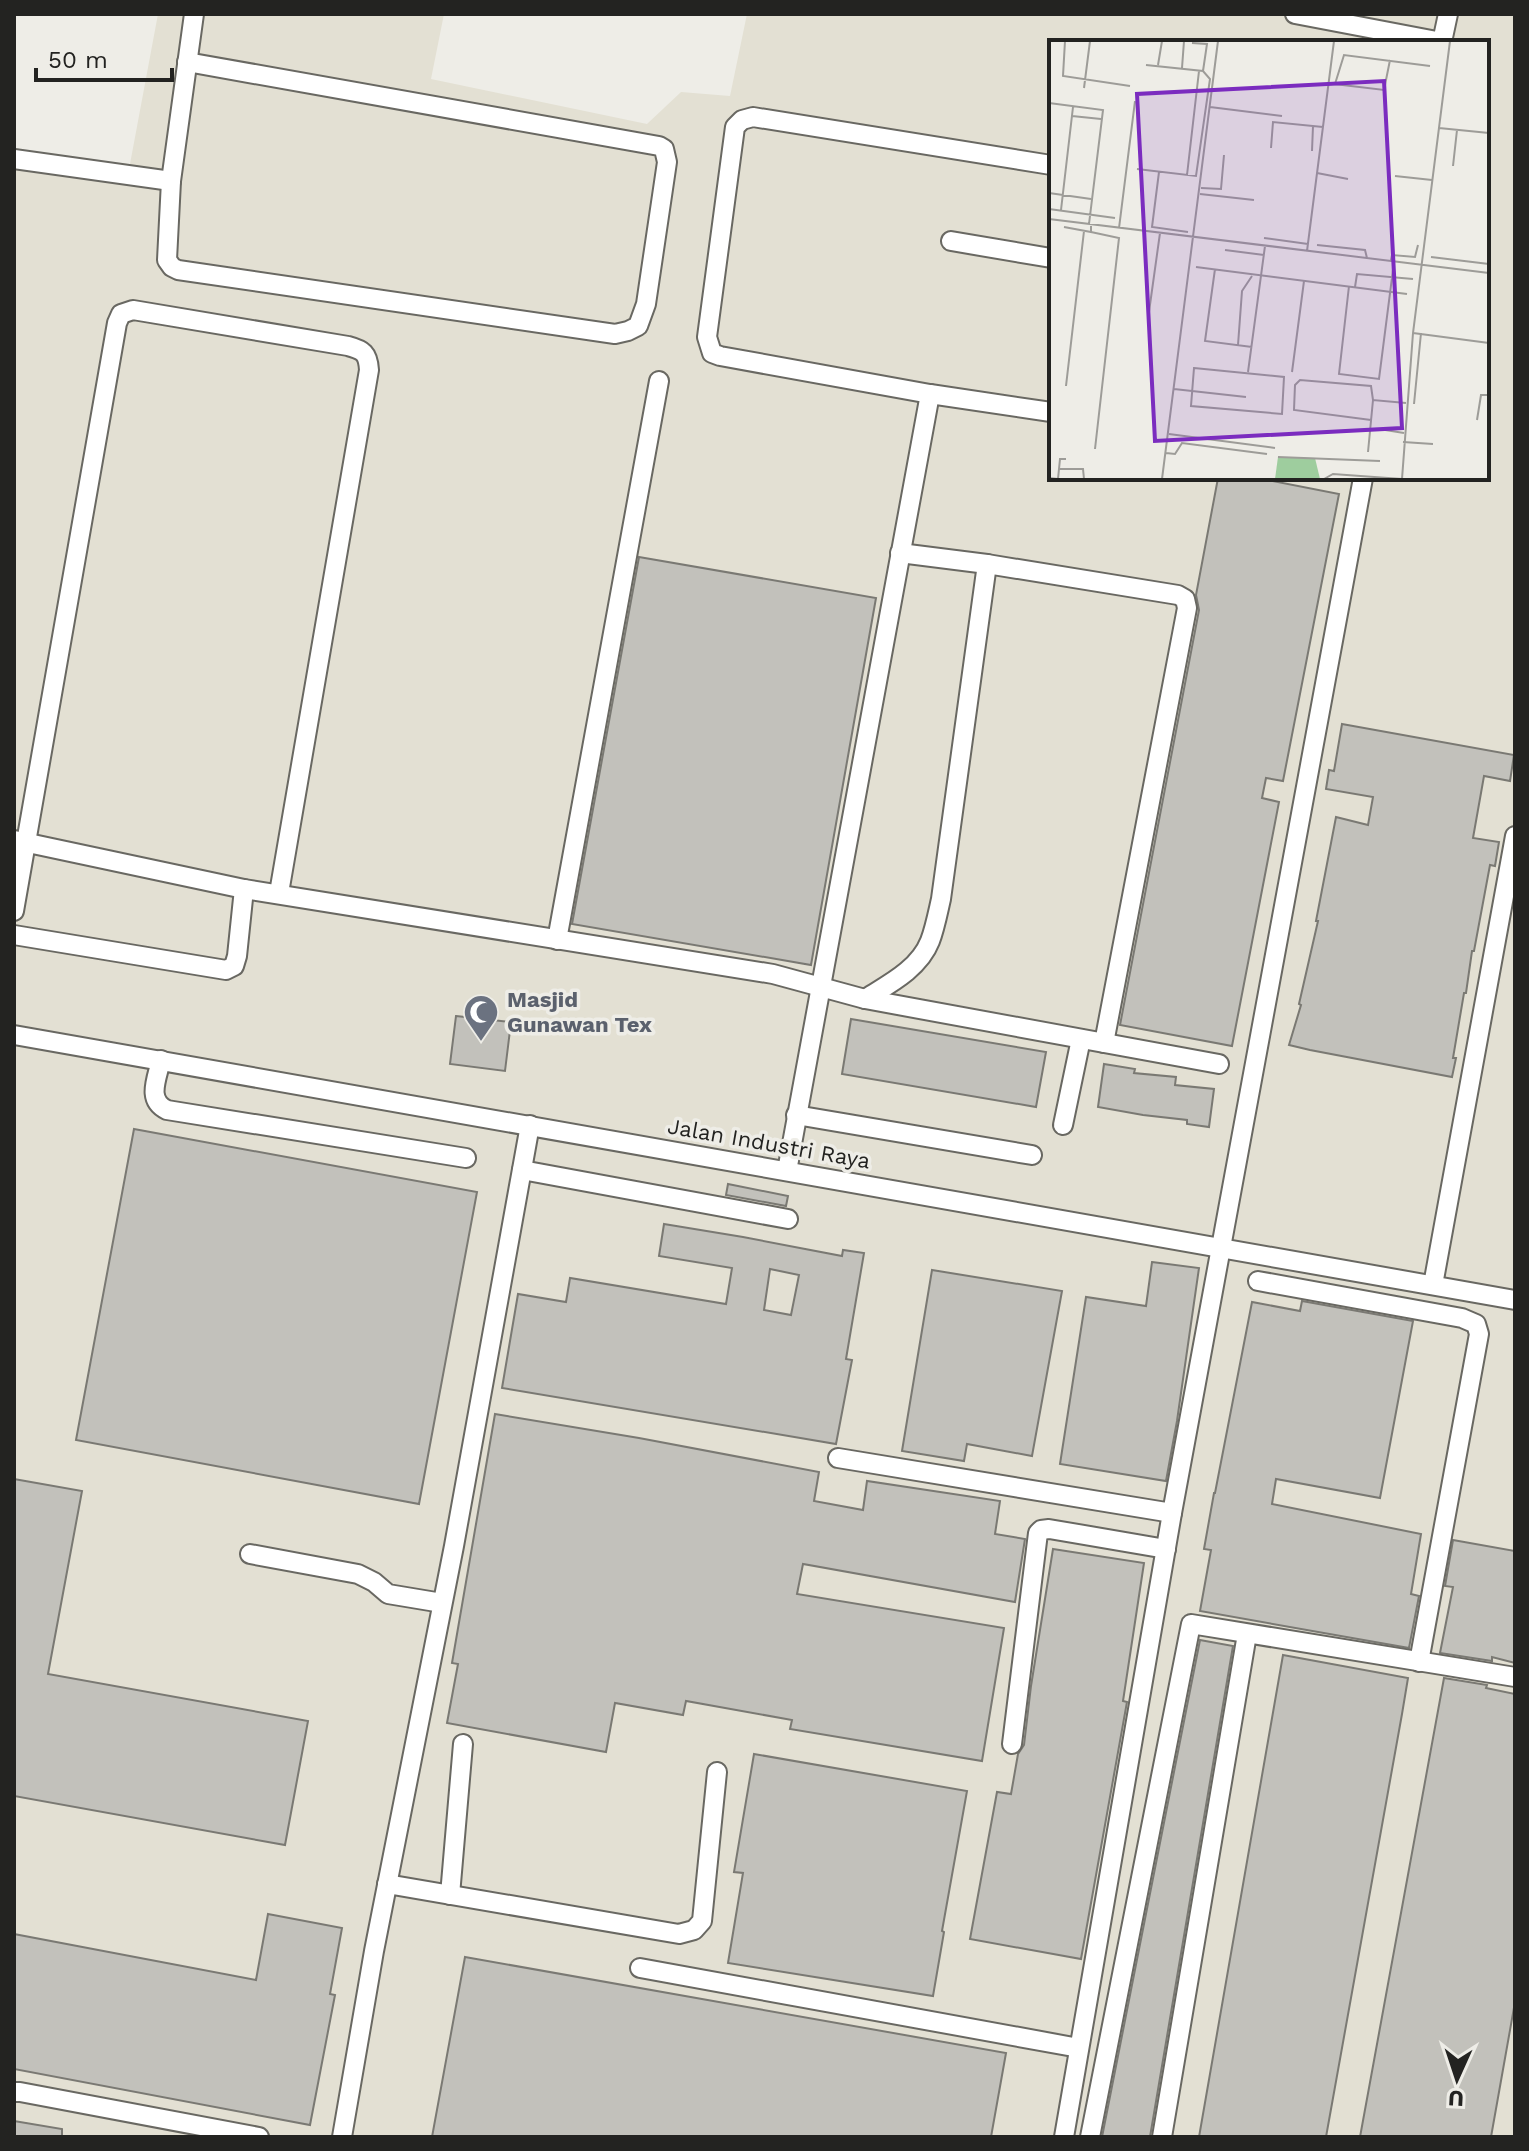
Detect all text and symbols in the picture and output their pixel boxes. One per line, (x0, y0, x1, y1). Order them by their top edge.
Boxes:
scale bar (36, 32, 172, 82)
inset map (1049, 40, 1489, 480)
text: 50 m (48, 46, 108, 74)
place label: Masjid Gunawan Tex (507, 987, 652, 1037)
mosque icon: Masjid Gunawan Tex (462, 993, 500, 1043)
street label: Jalan Industri Raya (666, 1113, 872, 1174)
north arrow (1417, 2039, 1497, 2119)
text: U (1448, 2086, 1464, 2111)

